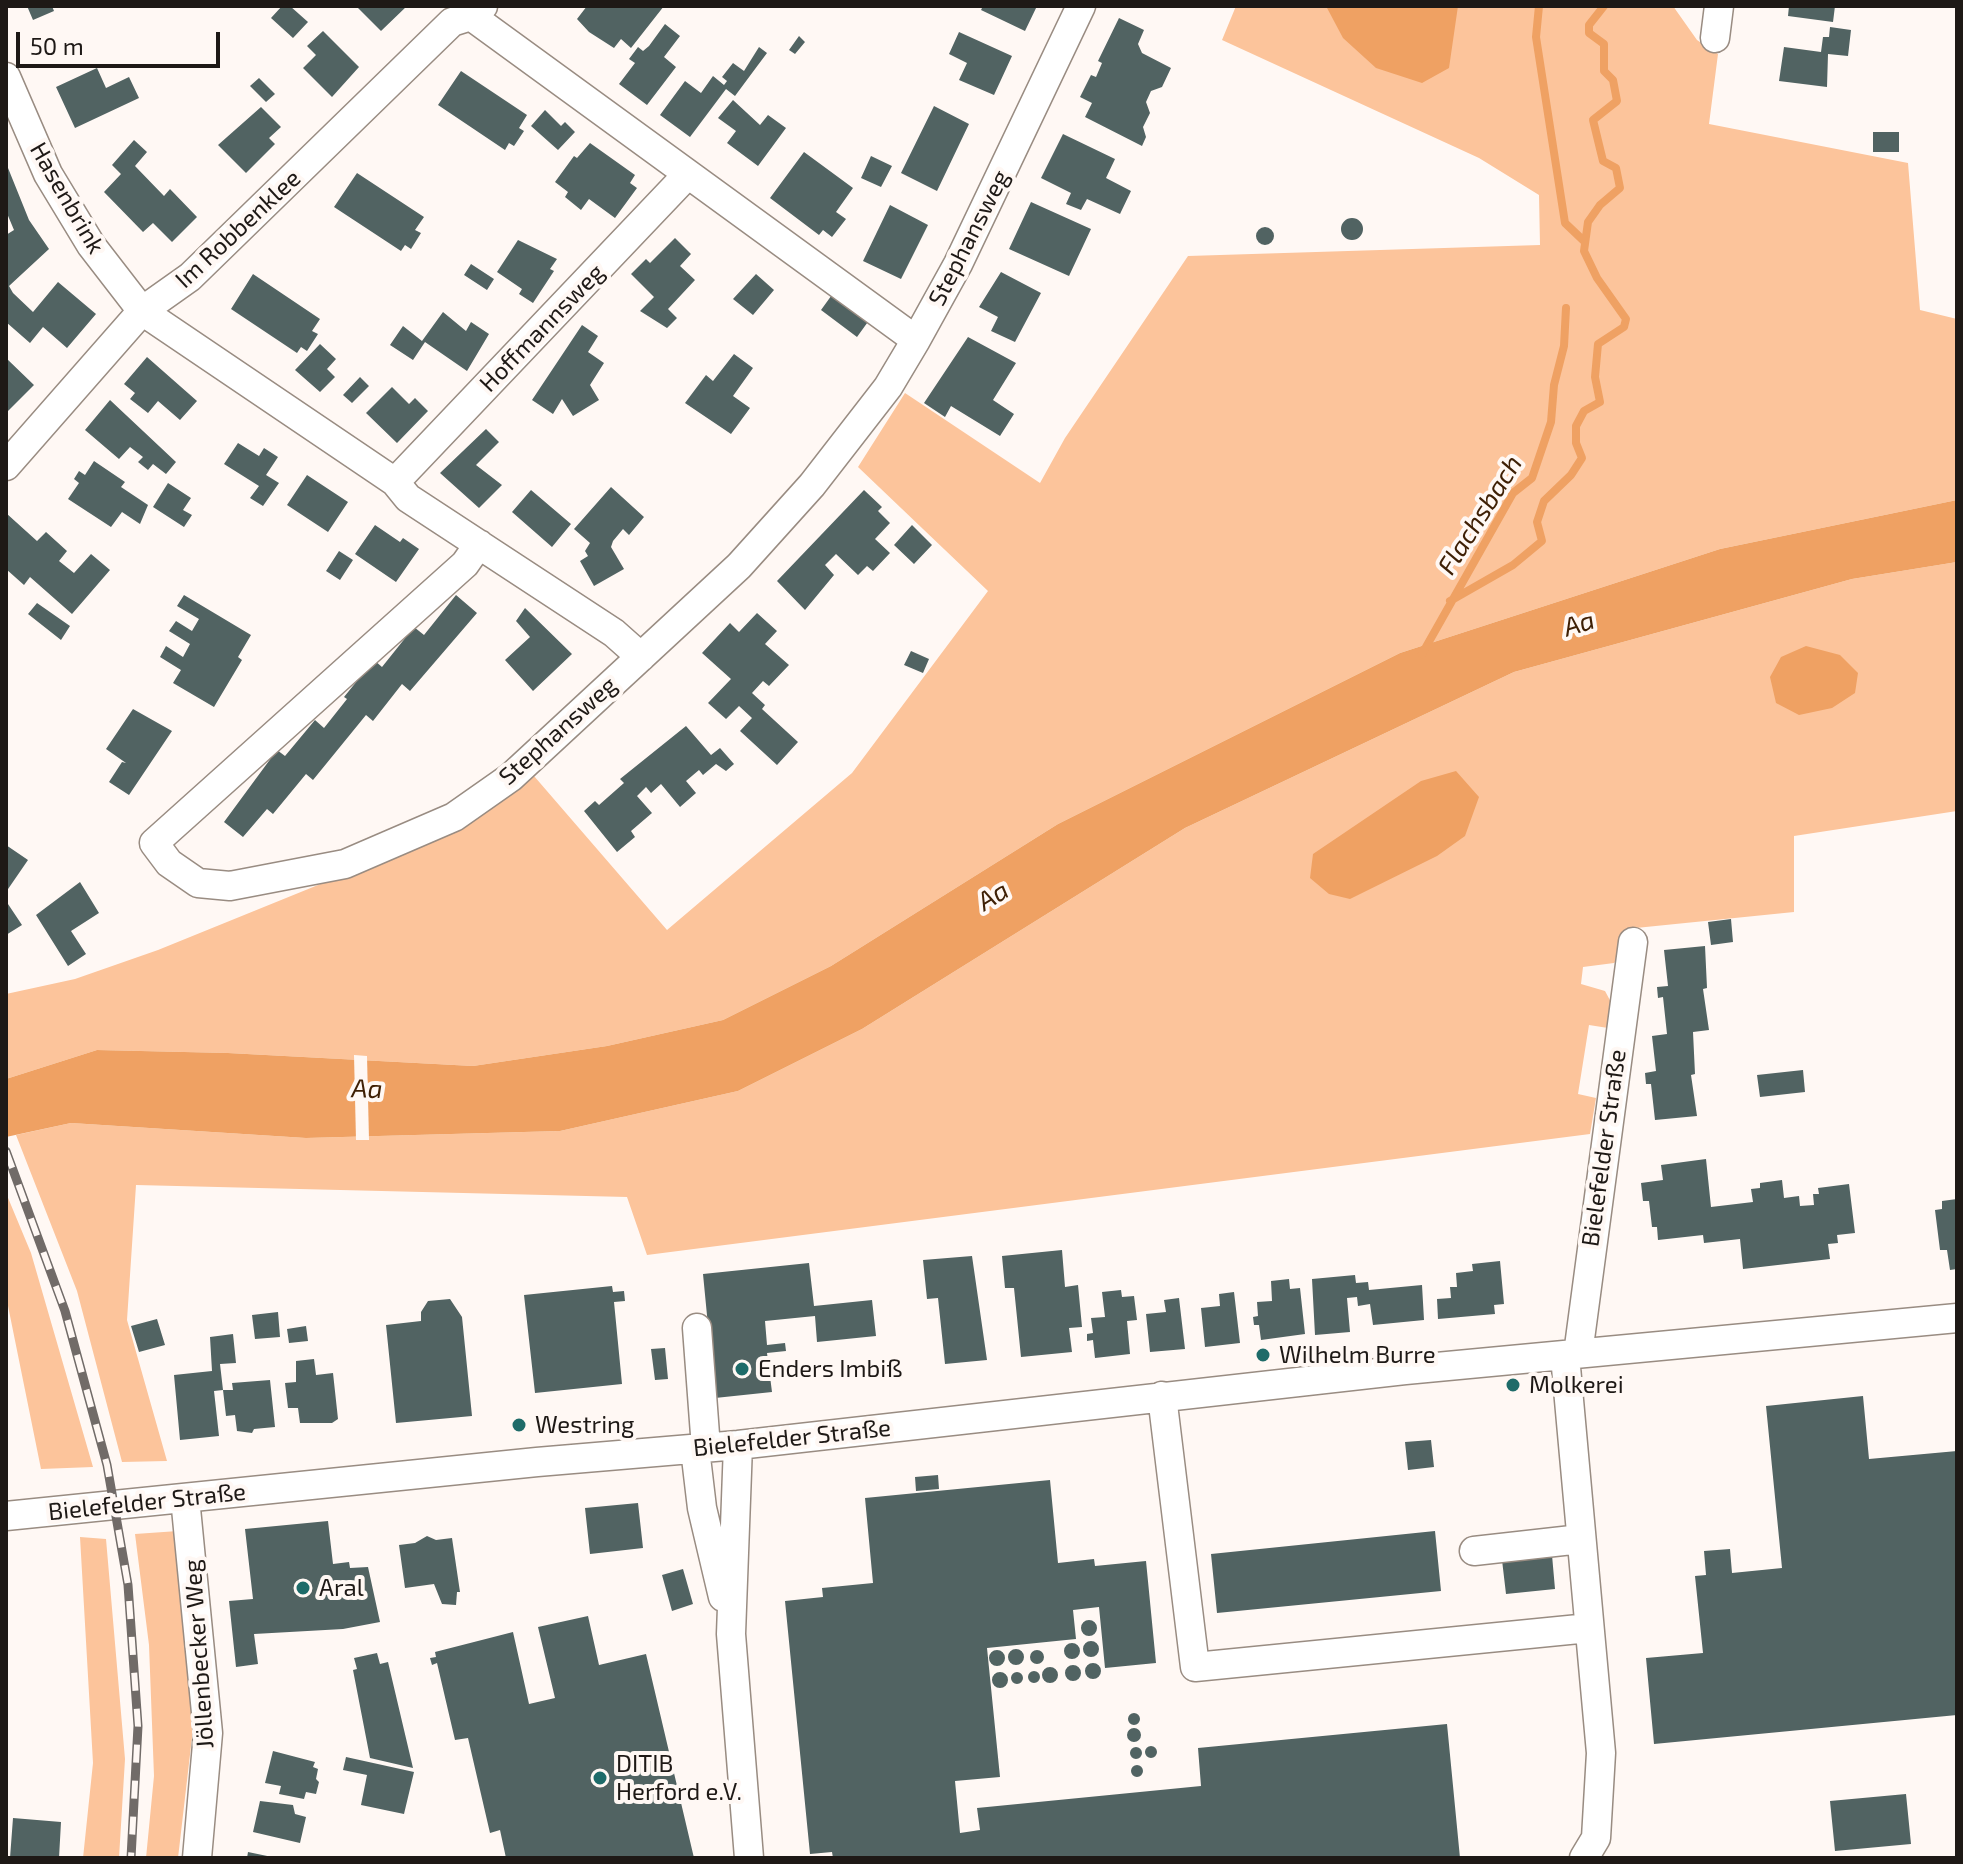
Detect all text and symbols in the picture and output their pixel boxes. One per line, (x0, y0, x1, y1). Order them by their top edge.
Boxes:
scale bar (20, 16, 224, 66)
text: 50 m (30, 31, 84, 60)
street label: Hasenbrink (24, 137, 110, 259)
street label: Im Robbenklee (170, 164, 306, 294)
street label: Stephansweg (922, 165, 1016, 311)
street label: Hoffmannsweg (474, 258, 610, 398)
water label: Flachsbach (1431, 450, 1529, 580)
water label: Aa (1560, 605, 1598, 643)
street label: Stephansweg (493, 671, 623, 791)
water label: Aa (972, 875, 1014, 917)
street label: Bielefelder Straße (1576, 1048, 1632, 1248)
water label: Aa (351, 1073, 383, 1105)
place label: Wilhelm Burre (1279, 1341, 1436, 1369)
marker: Wilhelm Burre (1254, 1346, 1272, 1364)
place label: Enders Imbiß (758, 1355, 902, 1383)
marker: Enders Imbiß (733, 1360, 751, 1378)
place label: Molkerei (1529, 1371, 1624, 1399)
marker: Molkerei (1504, 1376, 1522, 1394)
place label: Westring (535, 1411, 634, 1439)
street label: Bielefelder Straße (692, 1413, 892, 1463)
marker: Westring (510, 1416, 528, 1434)
street label: Bielefelder Straße (47, 1477, 247, 1527)
street label: Jöllenbecker Weg (178, 1558, 220, 1750)
place label: Aral (319, 1574, 364, 1602)
marker: Aral (294, 1579, 312, 1597)
place label: DITIB Herford e.V. (616, 1750, 742, 1806)
marker: DITIB Herford e.V. (591, 1769, 609, 1787)

